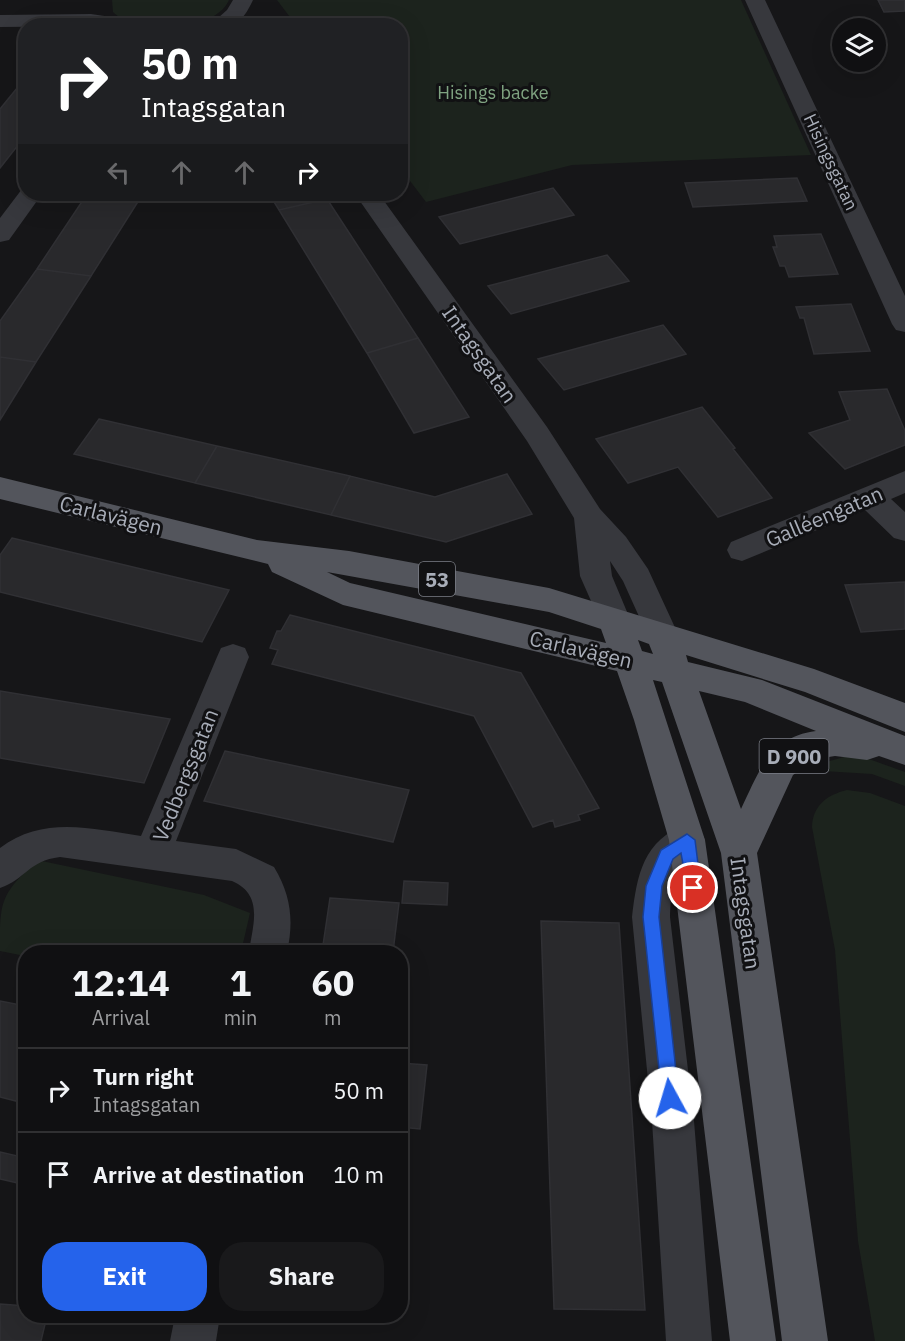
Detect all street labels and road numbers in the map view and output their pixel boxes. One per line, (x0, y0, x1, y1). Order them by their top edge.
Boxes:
street label: Hisingsgatan (799, 110, 863, 214)
street label: Intagsgatan (436, 300, 524, 408)
street label: Galléengatan (761, 479, 887, 553)
street label: Carlavägen (57, 489, 165, 541)
road number: 53 (419, 562, 455, 596)
street label: Carlavägen (527, 624, 635, 674)
street label: Vedbergsgatan (146, 705, 224, 845)
road number: D 900 (760, 739, 828, 773)
street label: Intagsgatan (724, 855, 768, 971)

